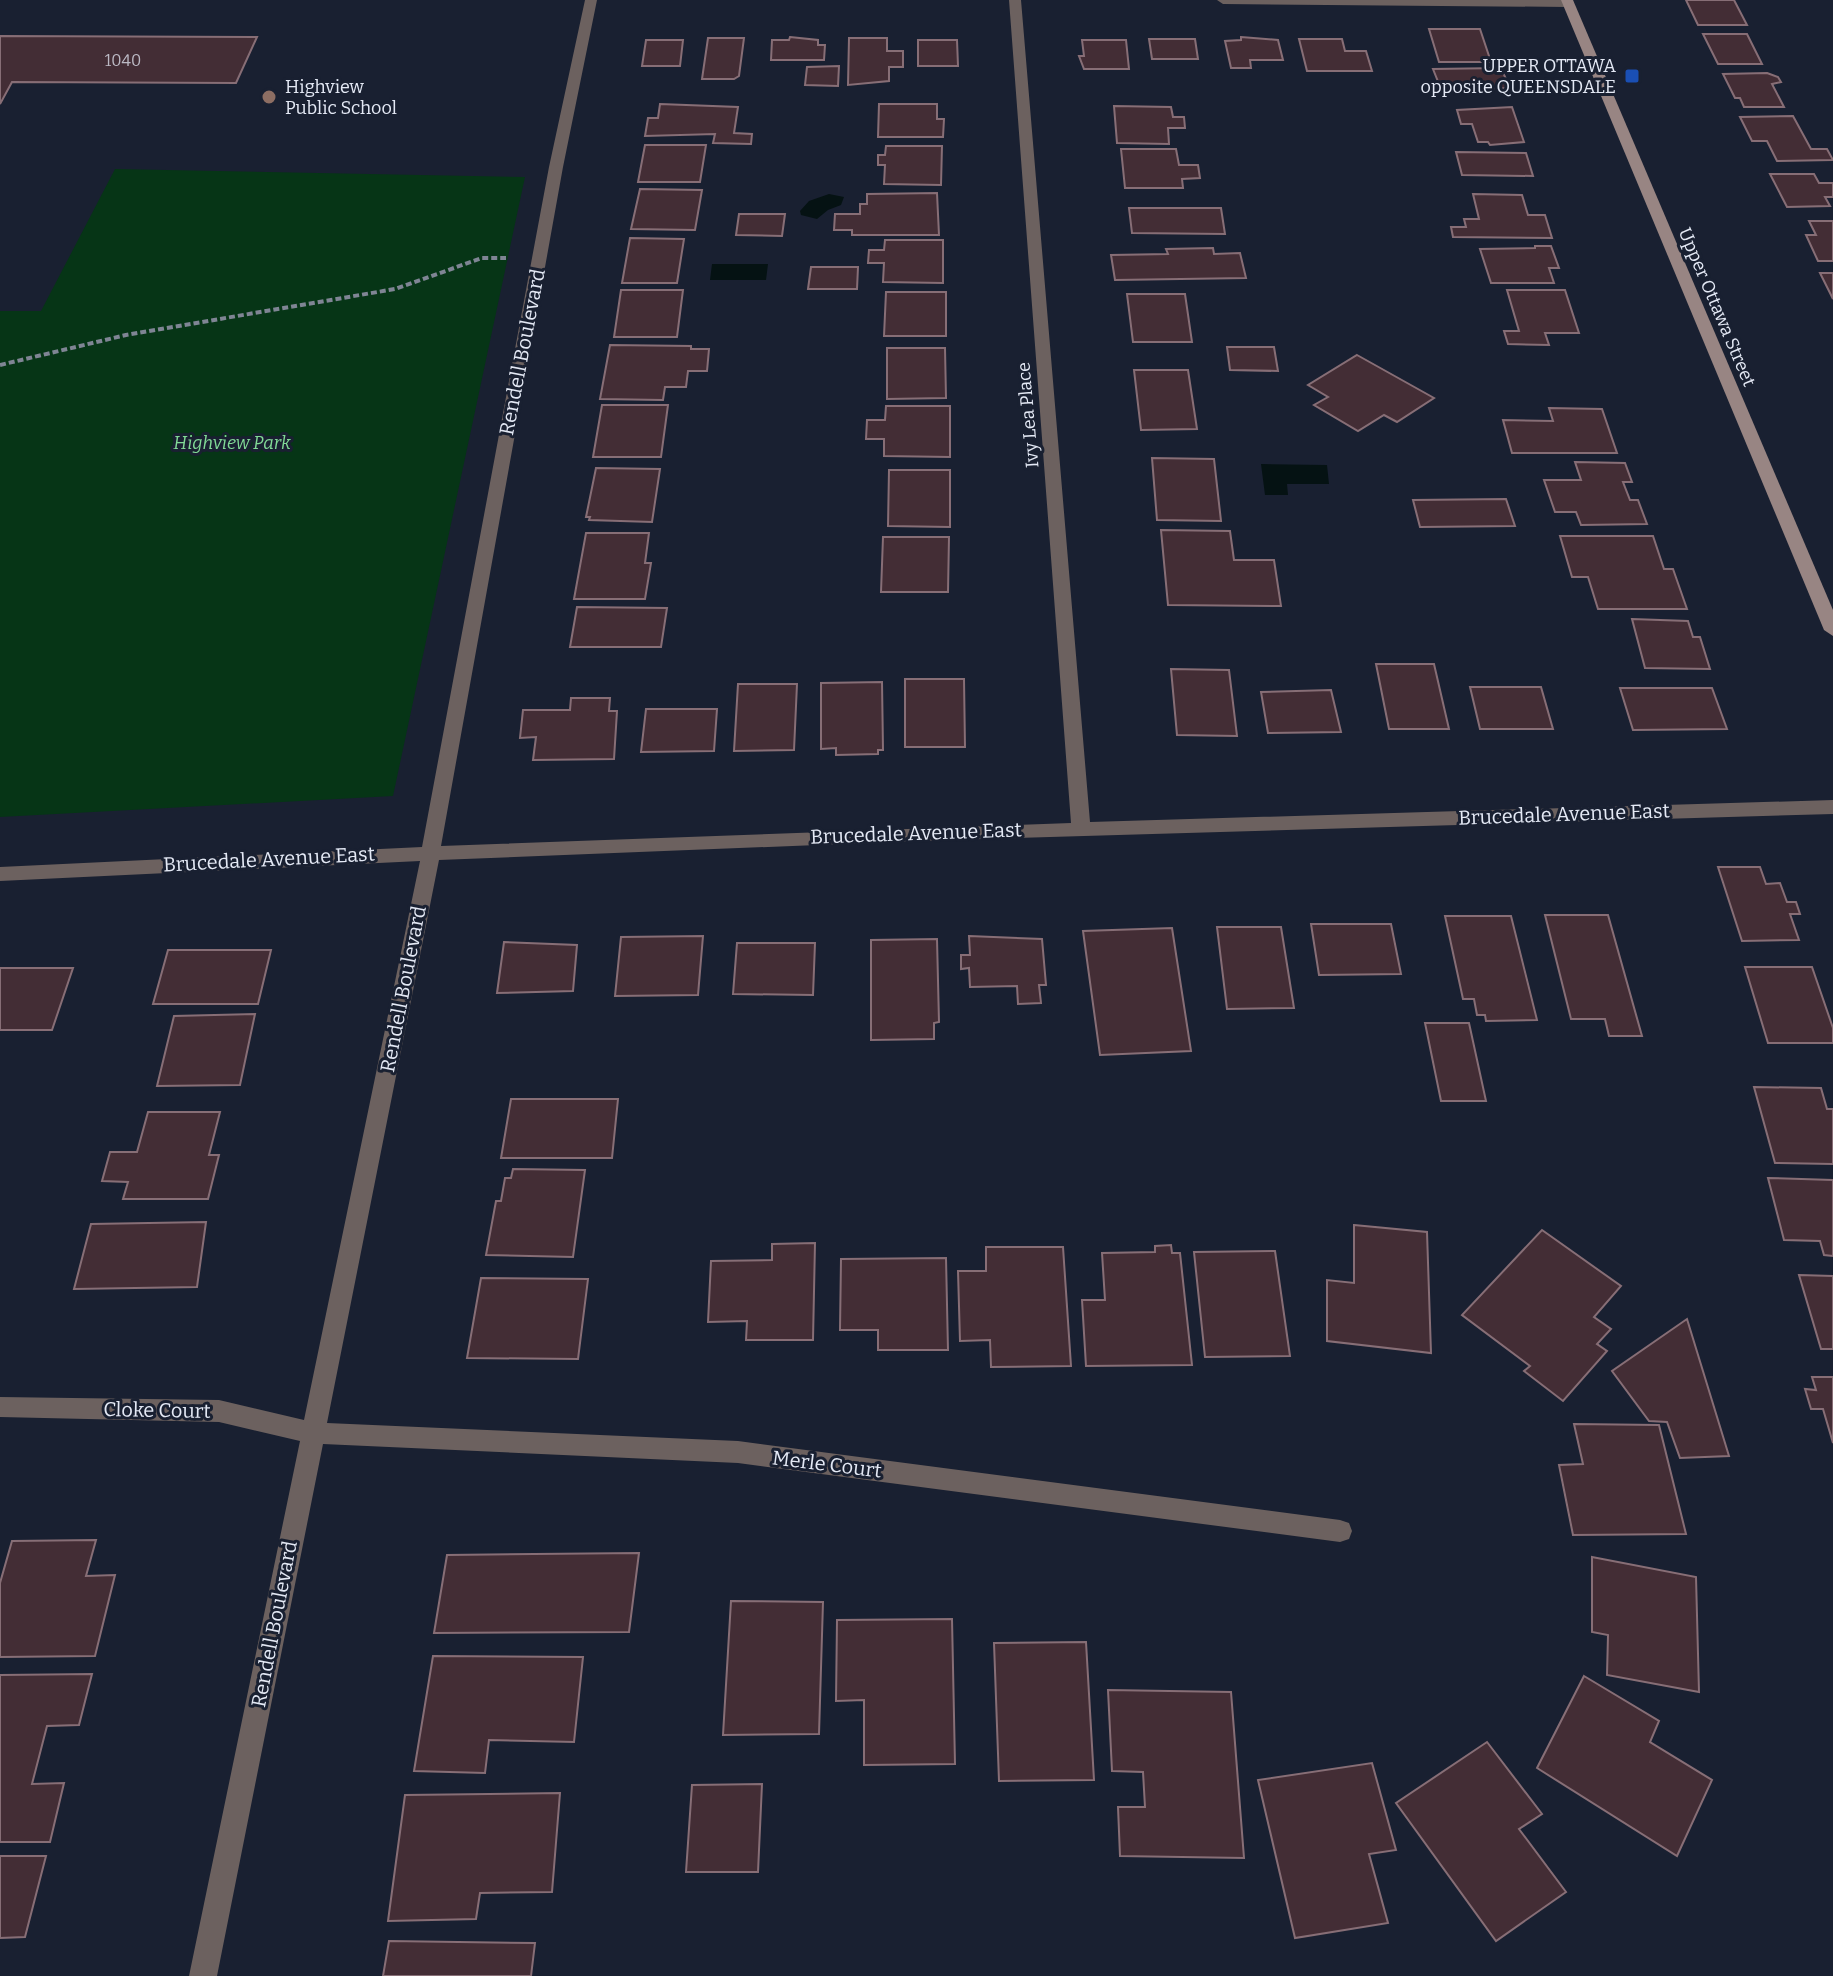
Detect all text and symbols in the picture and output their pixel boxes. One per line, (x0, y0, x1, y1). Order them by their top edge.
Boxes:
house number: 1040 (105, 51, 141, 70)
place label: UPPER OTTAWA opposite QUEENSDALE (1421, 55, 1616, 98)
marker: UPPER OTTAWA opposite QUEENSDALE (1623, 67, 1641, 85)
place label: Highview Public School (285, 76, 397, 119)
marker: Highview Public School (260, 88, 278, 106)
street label: Upper Ottawa Street (1674, 224, 1761, 390)
street label: Rendell Boulevard (494, 267, 550, 437)
street label: Ivy Lea Place (1012, 361, 1044, 469)
park label: Highview Park (173, 432, 291, 454)
street label: Brucedale Avenue East (1458, 798, 1670, 830)
street label: Brucedale Avenue East (810, 817, 1022, 849)
street label: Brucedale Avenue East (163, 841, 375, 877)
street label: Rendell Boulevard (375, 904, 431, 1074)
street label: Cloke Court (103, 1397, 211, 1423)
street label: Merle Court (771, 1445, 883, 1483)
street label: Rendell Boulevard (246, 1539, 302, 1709)

